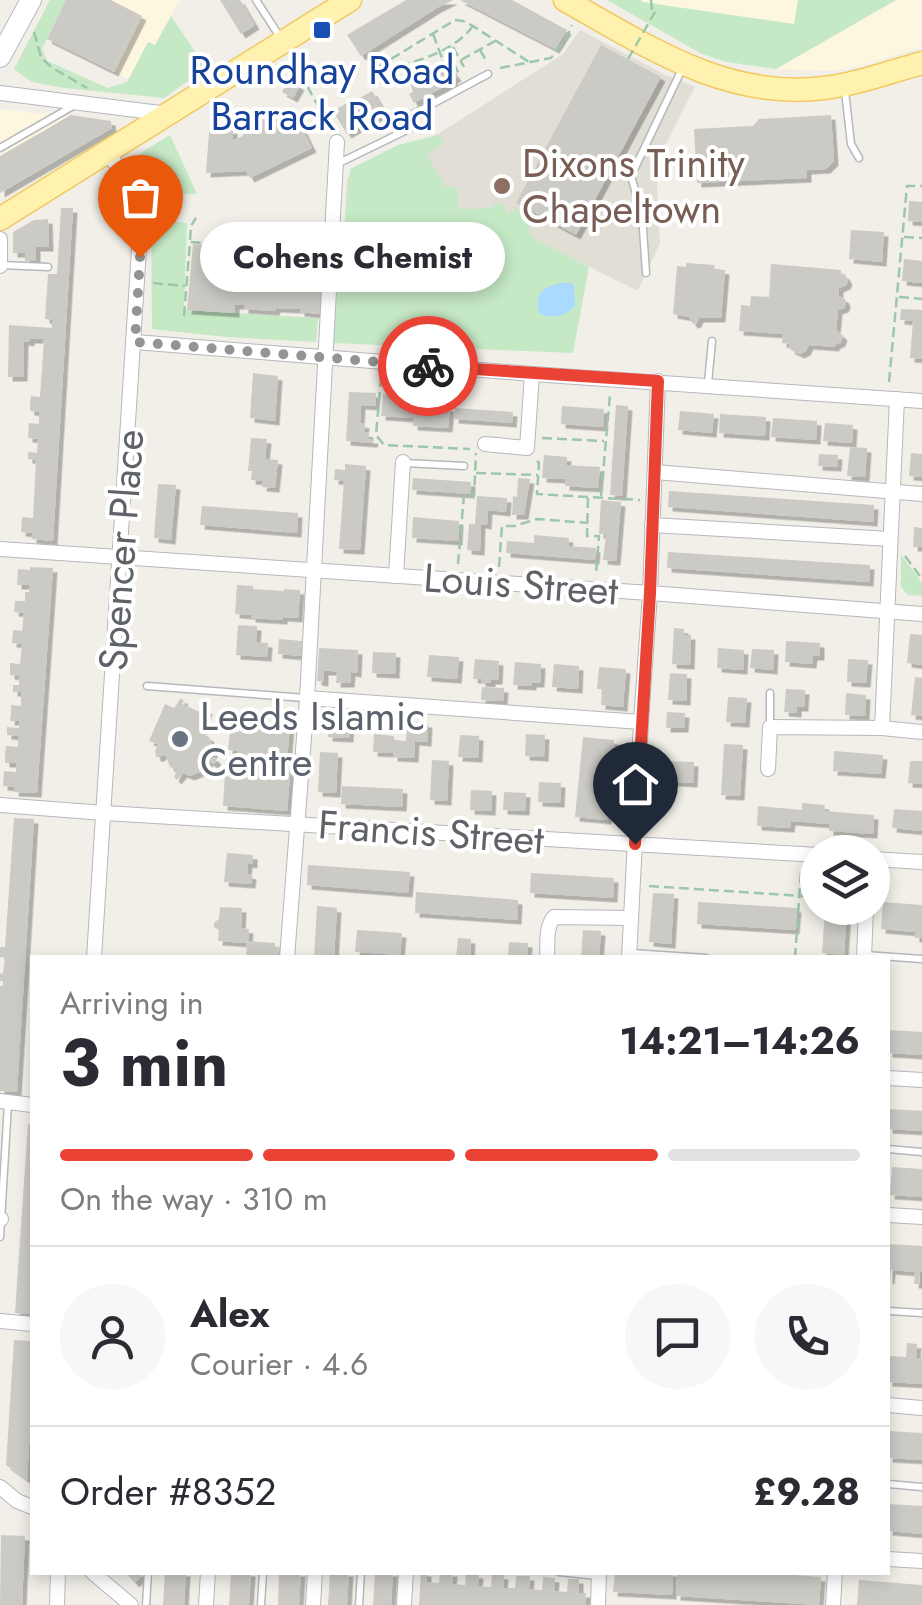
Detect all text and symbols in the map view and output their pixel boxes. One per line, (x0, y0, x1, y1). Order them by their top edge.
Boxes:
marker: Roundhay Road Barrack Road (311, 19, 333, 41)
place label: Roundhay Road Barrack Road (190, 41, 454, 145)
place label: Dixons Trinity Chapeltown (522, 134, 745, 238)
pin (98, 155, 183, 258)
icon: bag (113, 170, 168, 225)
marker: Dixons Trinity Chapeltown (491, 175, 513, 197)
callout: Cohens Chemist (200, 222, 505, 292)
text: Cohens Chemist (233, 234, 472, 280)
courier (378, 316, 478, 416)
icon: bike (401, 339, 456, 394)
street label: Spencer Place (84, 427, 158, 673)
street label: Louis Street (422, 548, 621, 620)
place label: Leeds Islamic Centre (200, 687, 425, 791)
marker: Leeds Islamic Centre (169, 728, 191, 750)
pin (593, 742, 678, 845)
icon: home (608, 757, 663, 812)
street label: Francis Street (316, 795, 546, 869)
map controls (800, 835, 890, 925)
button: layers (800, 835, 890, 925)
text: Arriving in (60, 980, 204, 1026)
text: 14:21–14:26 (619, 1013, 860, 1068)
text: 3 min (60, 1016, 228, 1110)
text: On the way · 310 m (60, 1176, 328, 1222)
button: person (60, 1284, 165, 1389)
button: chat (625, 1284, 730, 1389)
button: phone (755, 1284, 860, 1389)
text: Alex (190, 1286, 270, 1341)
text: Courier · 4.6 (190, 1341, 368, 1387)
text: Order #8352 (60, 1464, 276, 1519)
text: £9.28 (753, 1464, 860, 1519)

